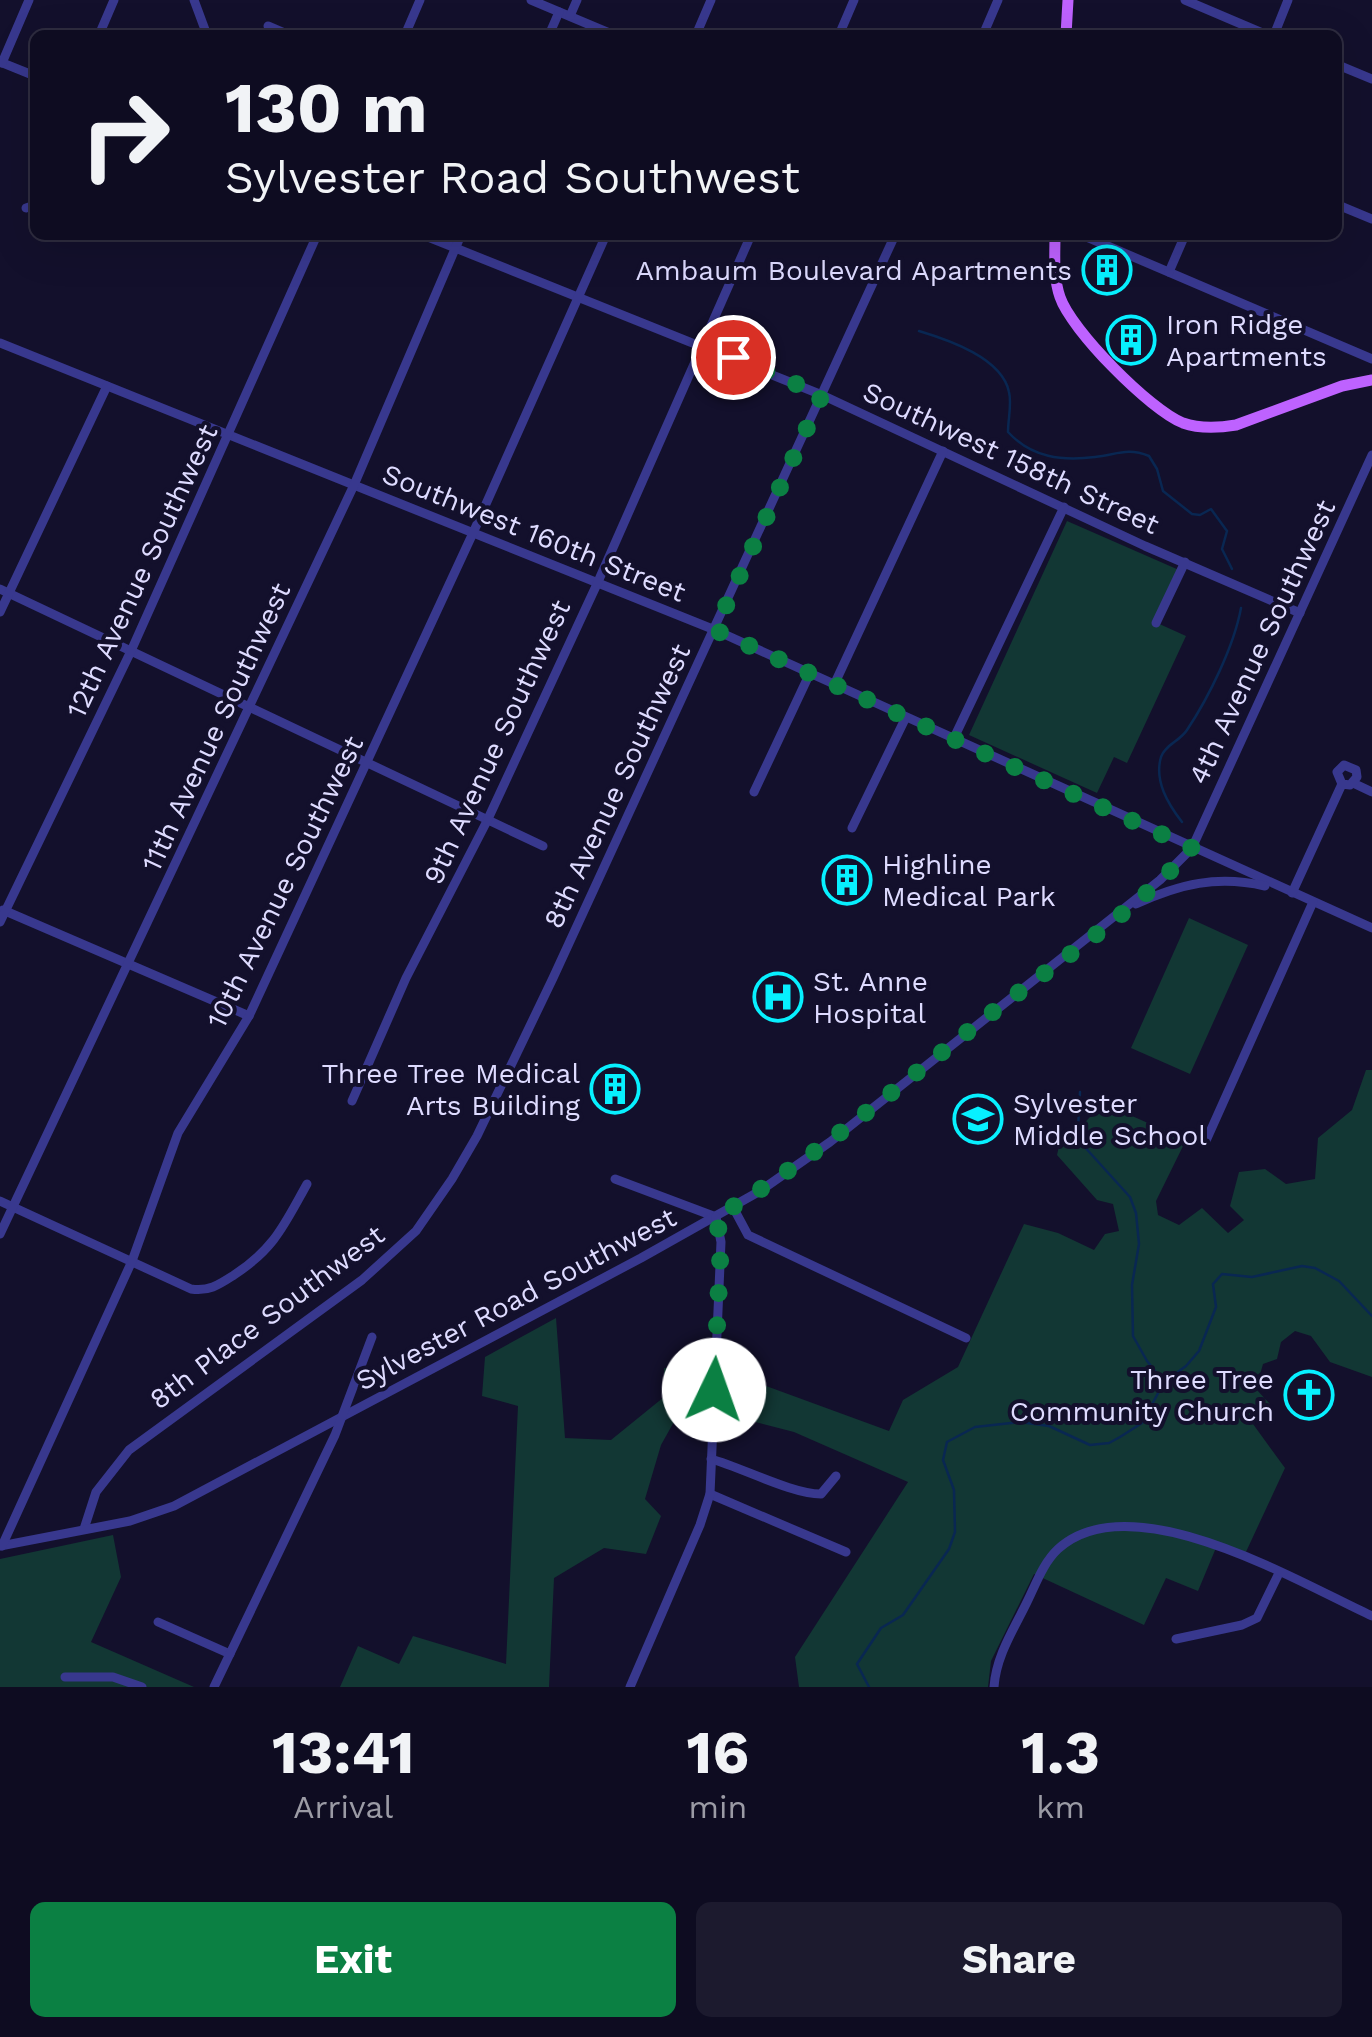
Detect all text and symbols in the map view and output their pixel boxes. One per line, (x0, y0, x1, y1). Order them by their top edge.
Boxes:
text: 130 m (225, 67, 428, 149)
icon: right (60, 70, 190, 200)
text: Sylvester Road Southwest (225, 151, 800, 204)
building icon: Ambaum Boulevard Apartments (1081, 244, 1133, 296)
place label: Ambaum Boulevard Apartments (636, 254, 1072, 287)
place label: Iron Ridge Apartments (1166, 308, 1327, 373)
building icon: Iron Ridge Apartments (1105, 314, 1157, 366)
pin (691, 315, 776, 400)
icon: arrive (706, 330, 761, 385)
street label: Southwest 158th Street (858, 375, 1164, 541)
street label: 12th Avenue Southwest (59, 419, 225, 723)
street label: Southwest 160th Street (378, 457, 690, 609)
street label: 4th Avenue Southwest (1182, 494, 1342, 789)
street label: 11th Avenue Southwest (135, 577, 297, 876)
street label: 9th Avenue Southwest (417, 594, 578, 889)
street label: 8th Avenue Southwest (537, 638, 698, 933)
street label: 10th Avenue Southwest (200, 730, 370, 1033)
place label: Highline Medical Park (882, 848, 1056, 913)
building icon: Highline Medical Park (821, 854, 873, 906)
place label: St. Anne Hospital (813, 965, 928, 1030)
hospital icon: St. Anne Hospital (752, 971, 804, 1023)
place label: Three Tree Medical Arts Building (321, 1057, 580, 1122)
building icon: Three Tree Medical Arts Building (589, 1063, 641, 1115)
place label: Sylvester Middle School (1013, 1087, 1207, 1152)
school or university icon: Sylvester Middle School (952, 1093, 1004, 1145)
street label: Sylvester Road Southwest (350, 1200, 682, 1398)
street label: 8th Place Southwest (143, 1218, 391, 1416)
position arrow (662, 1338, 766, 1442)
place label: Three Tree Community Church (1010, 1363, 1274, 1428)
church icon: Three Tree Community Church (1283, 1369, 1335, 1421)
text: 13:41 (272, 1717, 415, 1788)
text: 16 (687, 1717, 749, 1788)
text: 1.3 (1021, 1717, 1100, 1788)
text: Arrival (293, 1788, 393, 1826)
text: min (689, 1788, 747, 1826)
text: km (1036, 1788, 1085, 1826)
button: Exit (30, 1902, 676, 2017)
button: Share (696, 1902, 1342, 2017)

